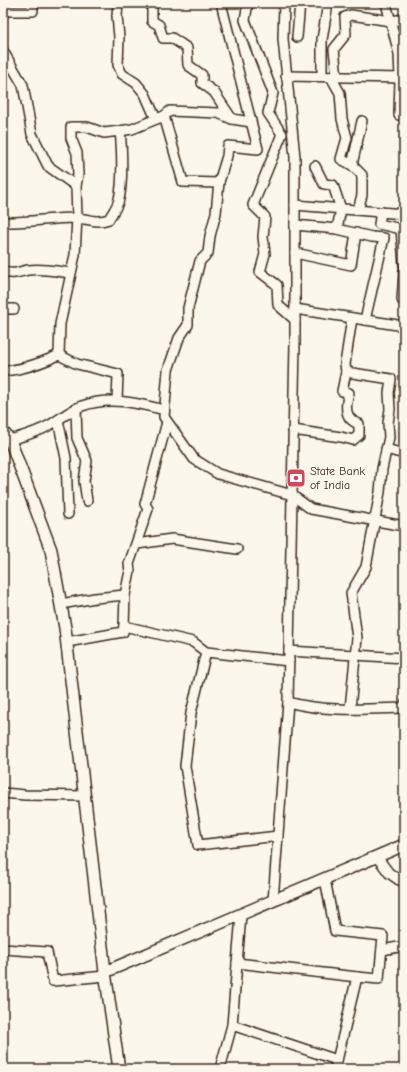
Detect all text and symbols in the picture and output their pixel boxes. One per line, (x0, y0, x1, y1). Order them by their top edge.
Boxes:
place label: State Bank of India (310, 464, 365, 492)
bank icon: State Bank of India (285, 467, 307, 489)

